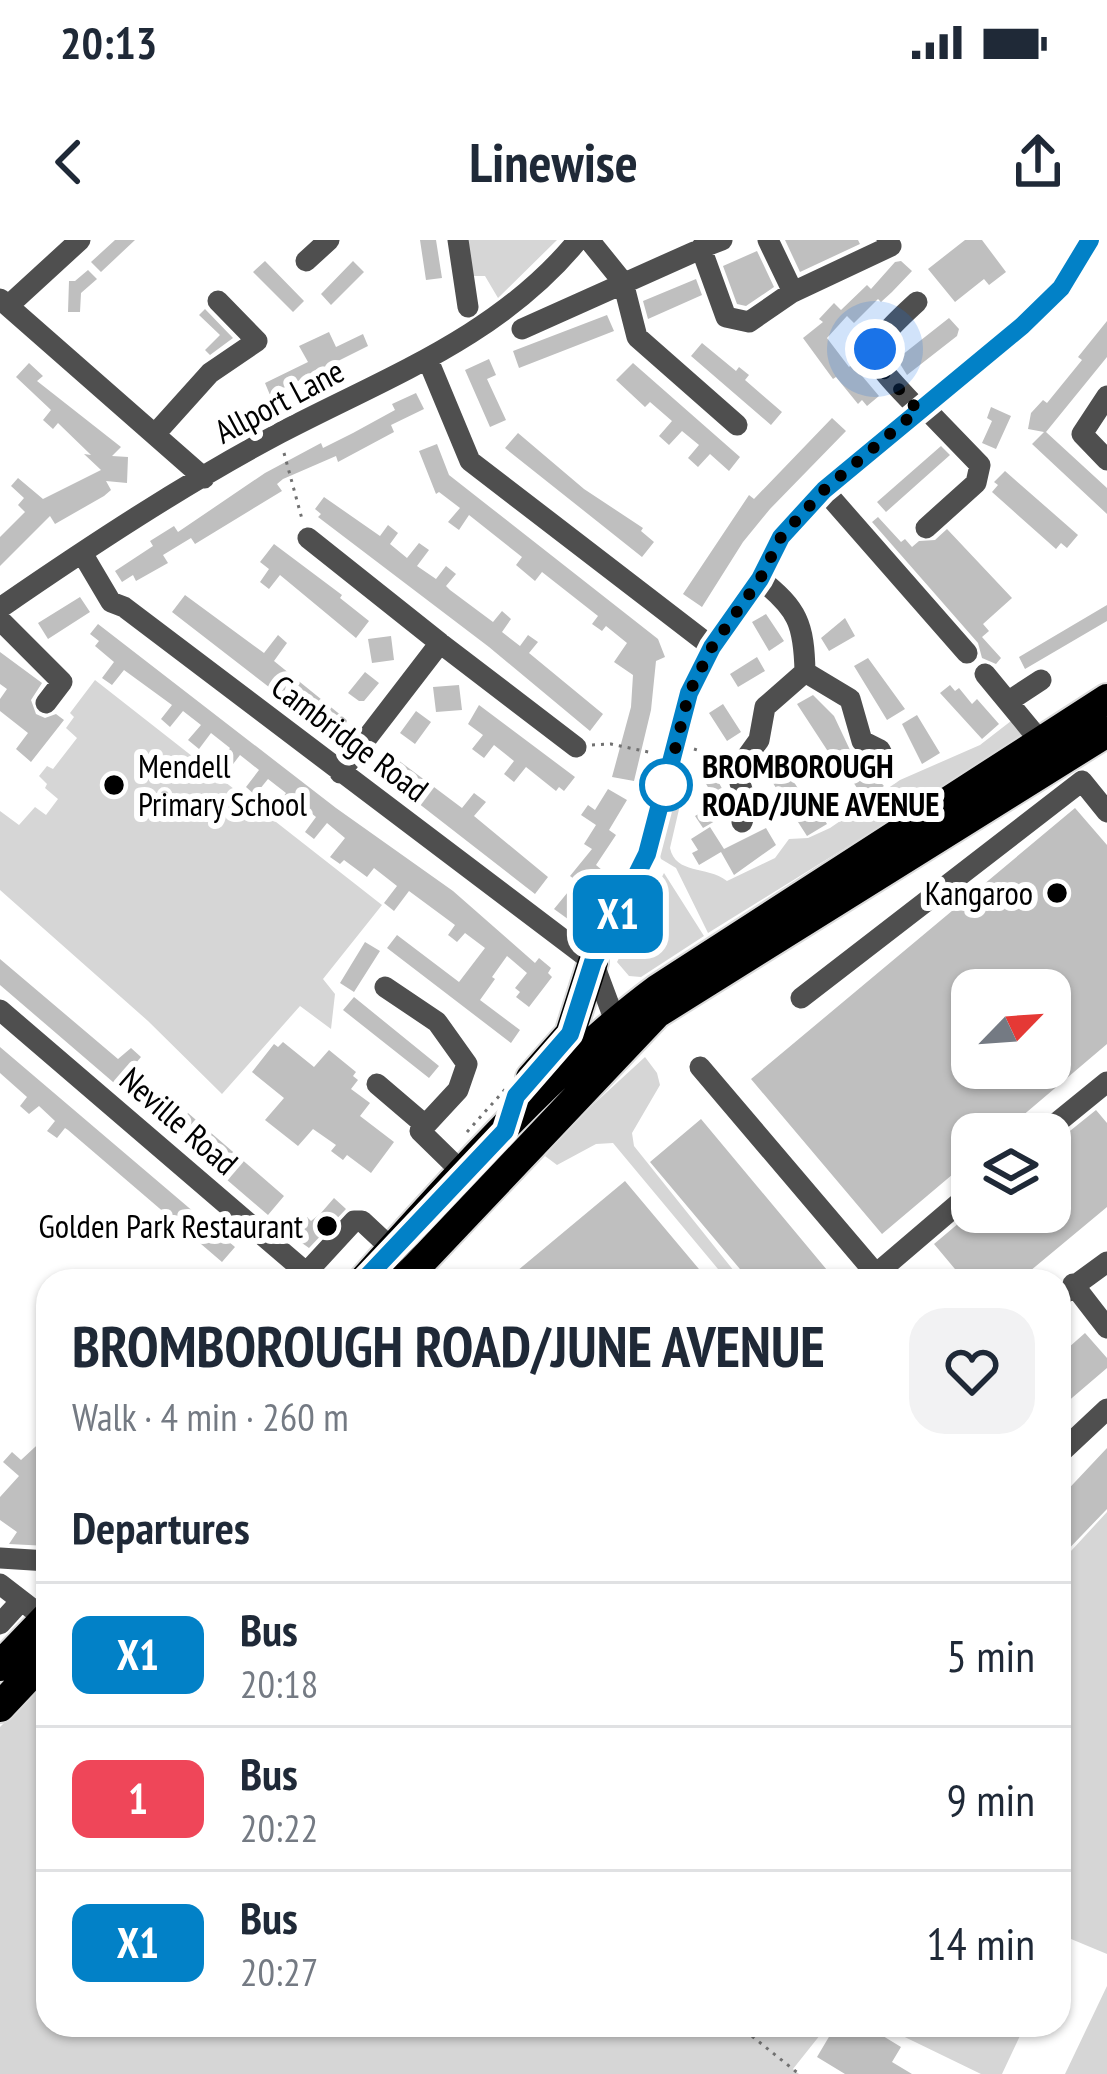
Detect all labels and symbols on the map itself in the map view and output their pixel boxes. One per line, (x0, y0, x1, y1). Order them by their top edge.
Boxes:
your location (845, 319, 905, 379)
street label: Allport Lane (207, 349, 351, 452)
street label: Cambridge Road (263, 665, 437, 811)
place label: Mendell Primary School (138, 744, 307, 825)
place label: BROMBOROUGH ROAD/JUNE AVENUE (702, 744, 939, 825)
marker: BROMBOROUGH ROAD/JUNE AVENUE (641, 760, 691, 810)
marker: Mendell Primary School (101, 772, 127, 798)
place label: Kangaroo (925, 871, 1033, 914)
line badge: X1 (564, 875, 672, 953)
marker: Kangaroo (1044, 880, 1070, 906)
north arrow (951, 969, 1071, 1089)
street label: Neville Road (111, 1057, 247, 1184)
place label: Golden Park Restaurant (38, 1204, 303, 1247)
marker: Golden Park Restaurant (314, 1213, 340, 1239)

